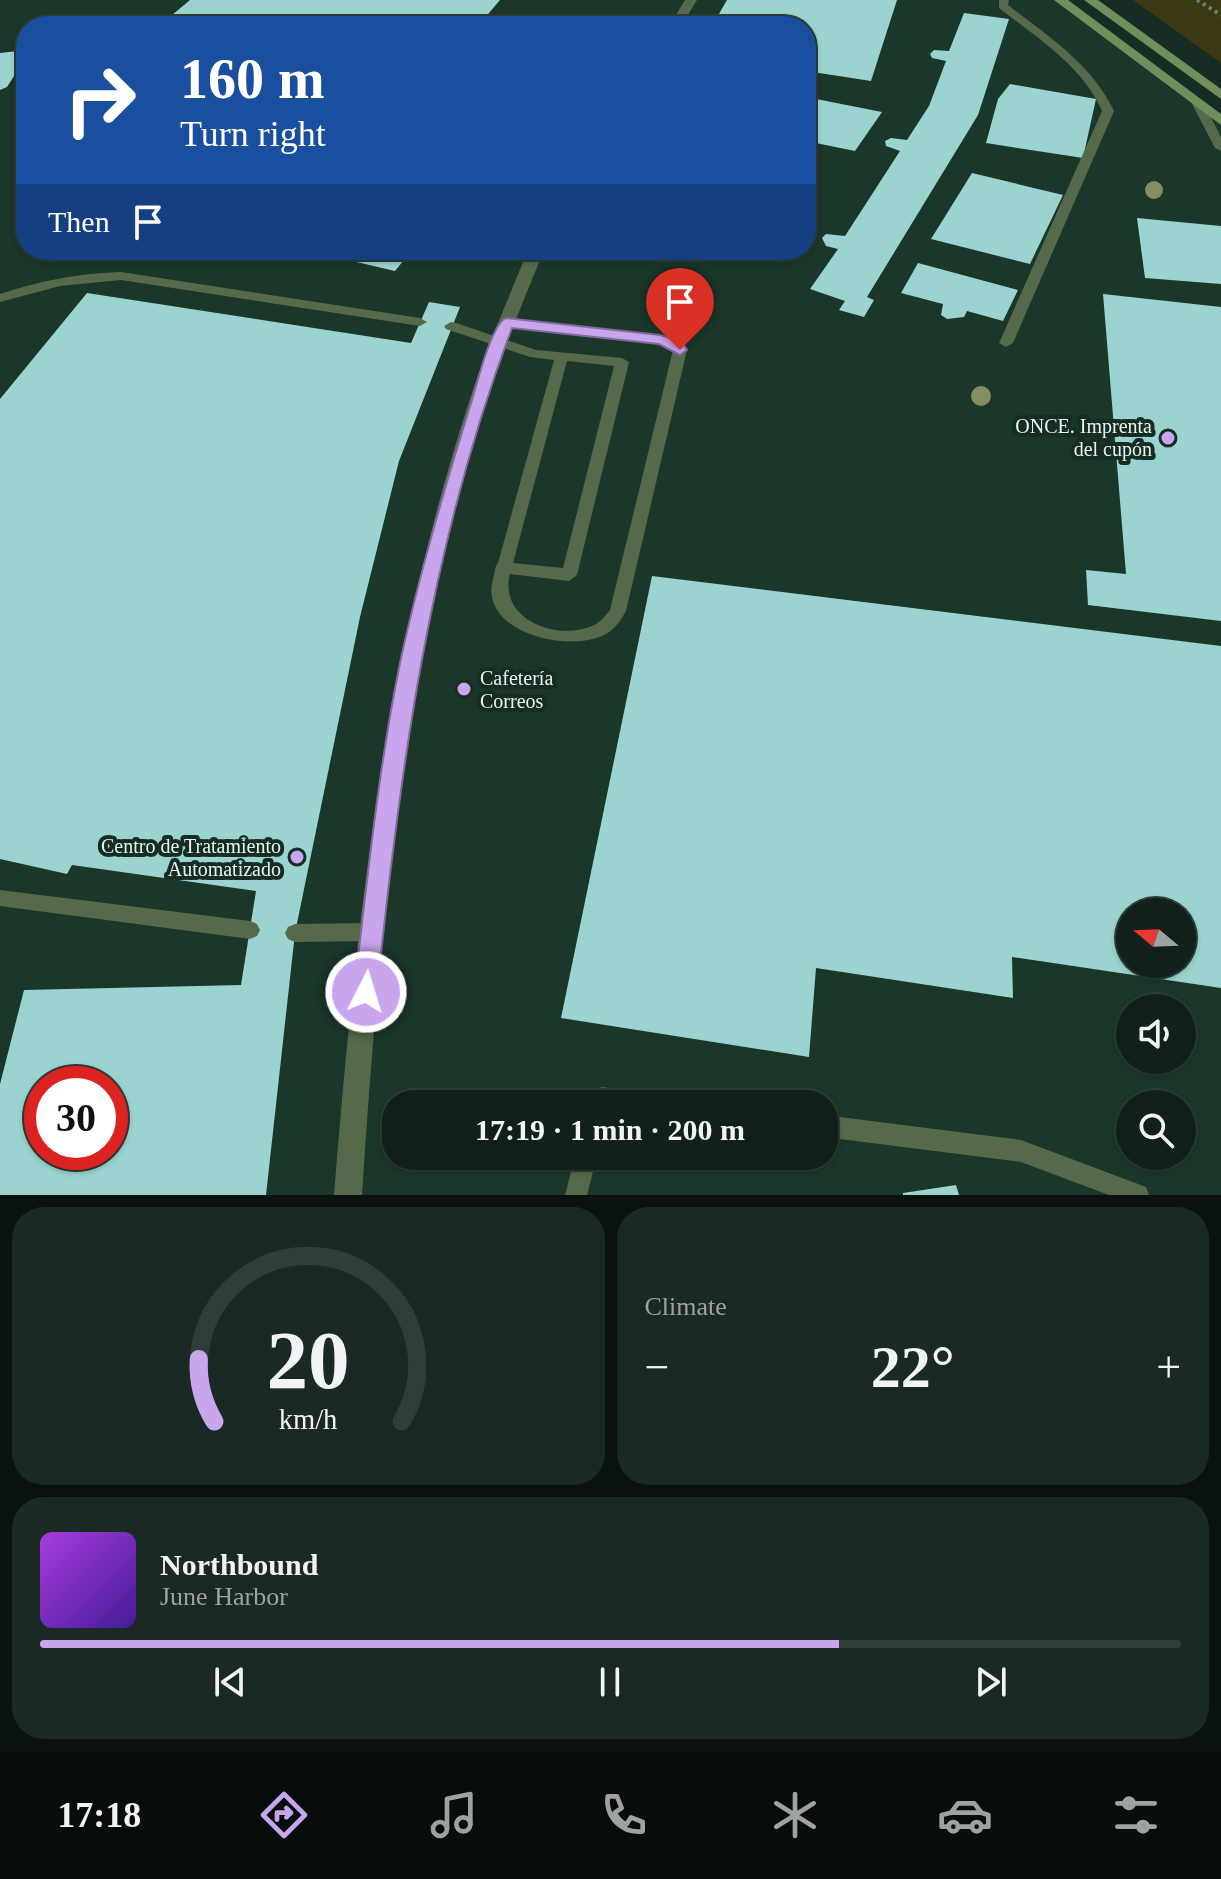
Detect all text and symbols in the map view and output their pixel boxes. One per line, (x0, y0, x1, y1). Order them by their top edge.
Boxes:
icon: right (48, 48, 152, 152)
text: 160 m (180, 48, 325, 110)
text: Turn right (180, 114, 326, 154)
icon: arrive (126, 200, 170, 244)
text: Then (48, 205, 110, 238)
pin (646, 268, 714, 350)
icon: arrive (658, 280, 702, 324)
place label: ONCE. Imprenta del cupón (1015, 415, 1152, 461)
marker: ONCE. Imprenta del cupón (1159, 429, 1177, 447)
place label: Cafetería Correos (480, 667, 553, 712)
marker: Cafetería Correos (455, 680, 473, 698)
place label: Centro de Tratamiento Automatizado (101, 835, 281, 880)
marker: Centro de Tratamiento Automatizado (288, 848, 306, 866)
north arrow (1116, 898, 1196, 978)
map controls (1116, 898, 1196, 1170)
position arrow (324, 950, 408, 1034)
button: sound (1116, 994, 1196, 1074)
speed limit sign: 30 (24, 1066, 128, 1170)
button: search (1116, 1090, 1196, 1170)
text: 17:19 · 1 min · 200 m (475, 1113, 745, 1146)
text: Climate (645, 1292, 727, 1321)
text: 20 (267, 1314, 350, 1406)
text: 22° (871, 1334, 955, 1400)
text: − (645, 1343, 669, 1392)
text: + (1156, 1343, 1181, 1392)
text: km/h (279, 1404, 338, 1435)
text: Northbound (160, 1548, 318, 1581)
text: June Harbor (160, 1582, 288, 1611)
icon: previous (208, 1660, 252, 1704)
icon: pause (588, 1660, 632, 1704)
icon: next (969, 1660, 1013, 1704)
icon: directions (256, 1787, 312, 1843)
icon: music (426, 1787, 482, 1843)
icon: phone (596, 1787, 652, 1843)
icon: climate (767, 1787, 823, 1843)
icon: car (937, 1787, 993, 1843)
icon: filters (1108, 1787, 1164, 1843)
text: 17:18 (57, 1795, 141, 1835)

